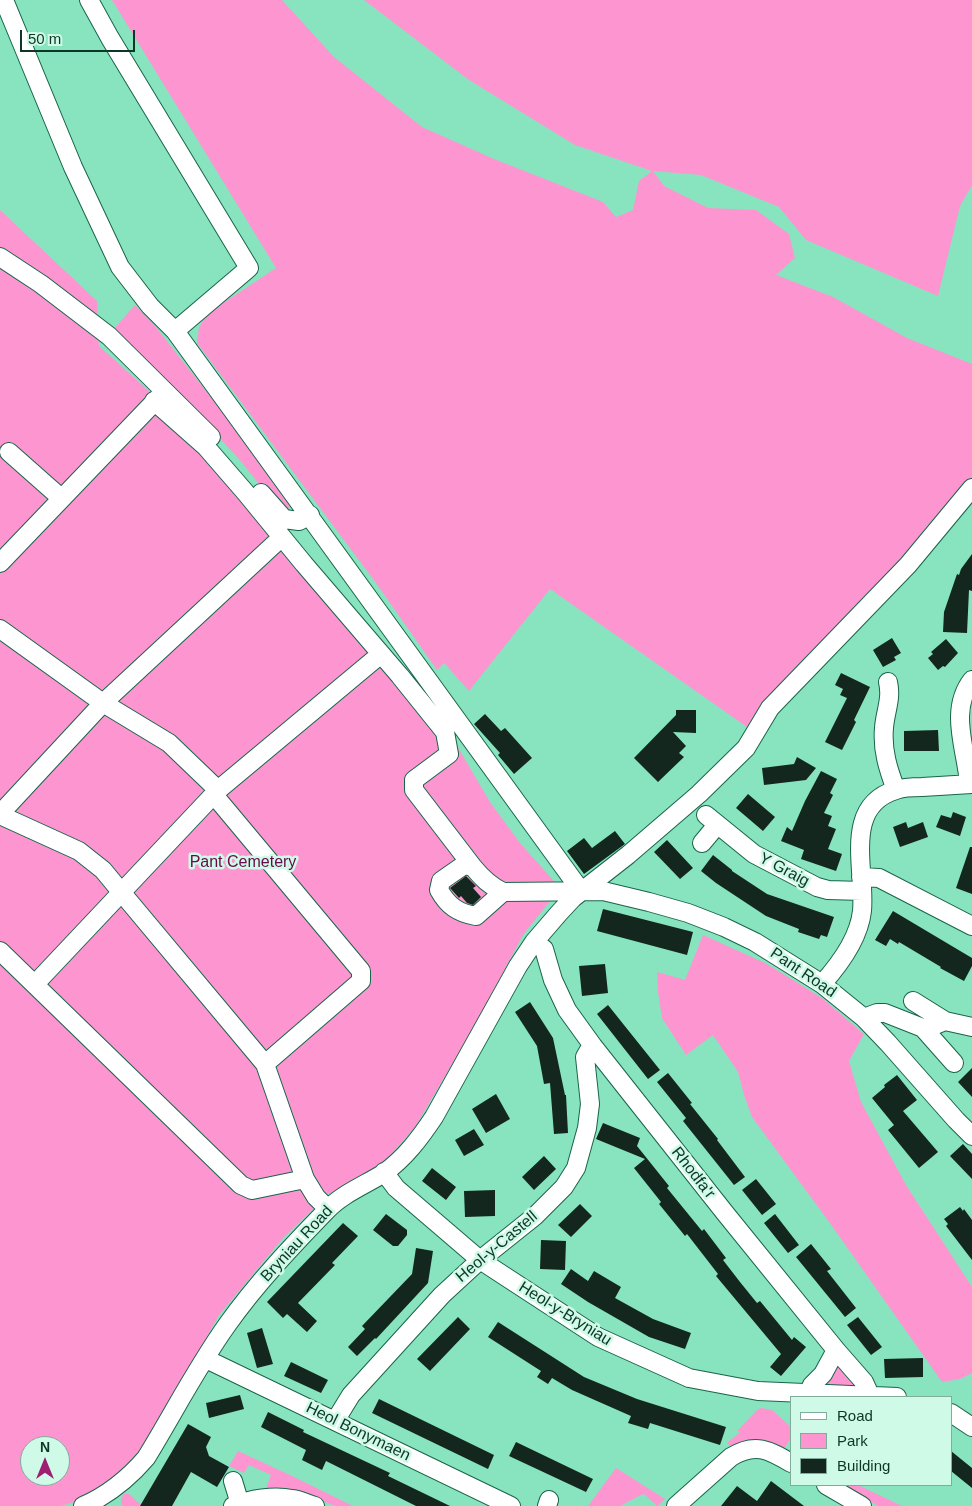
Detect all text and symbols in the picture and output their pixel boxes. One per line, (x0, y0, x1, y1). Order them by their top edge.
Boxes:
scale bar (22, 20, 138, 52)
text: 50 m (28, 30, 61, 47)
street label: Y Graig (756, 849, 812, 891)
park label: Pant Cemetery (190, 853, 296, 873)
street label: Pant Road (766, 944, 840, 1002)
street label: Rhodfa'r (667, 1143, 719, 1203)
street label: Bryniau Road (257, 1202, 337, 1286)
street label: Heol-y-Castell (452, 1207, 542, 1287)
street label: Heol-y-Bryniau (515, 1278, 615, 1350)
legend (790, 1396, 952, 1486)
street label: Heol Bonymaen (303, 1398, 413, 1466)
text: Road (837, 1407, 873, 1424)
text: Park (837, 1432, 868, 1449)
north arrow (20, 1436, 70, 1486)
text: N (40, 1439, 50, 1455)
text: Building (837, 1457, 890, 1474)

